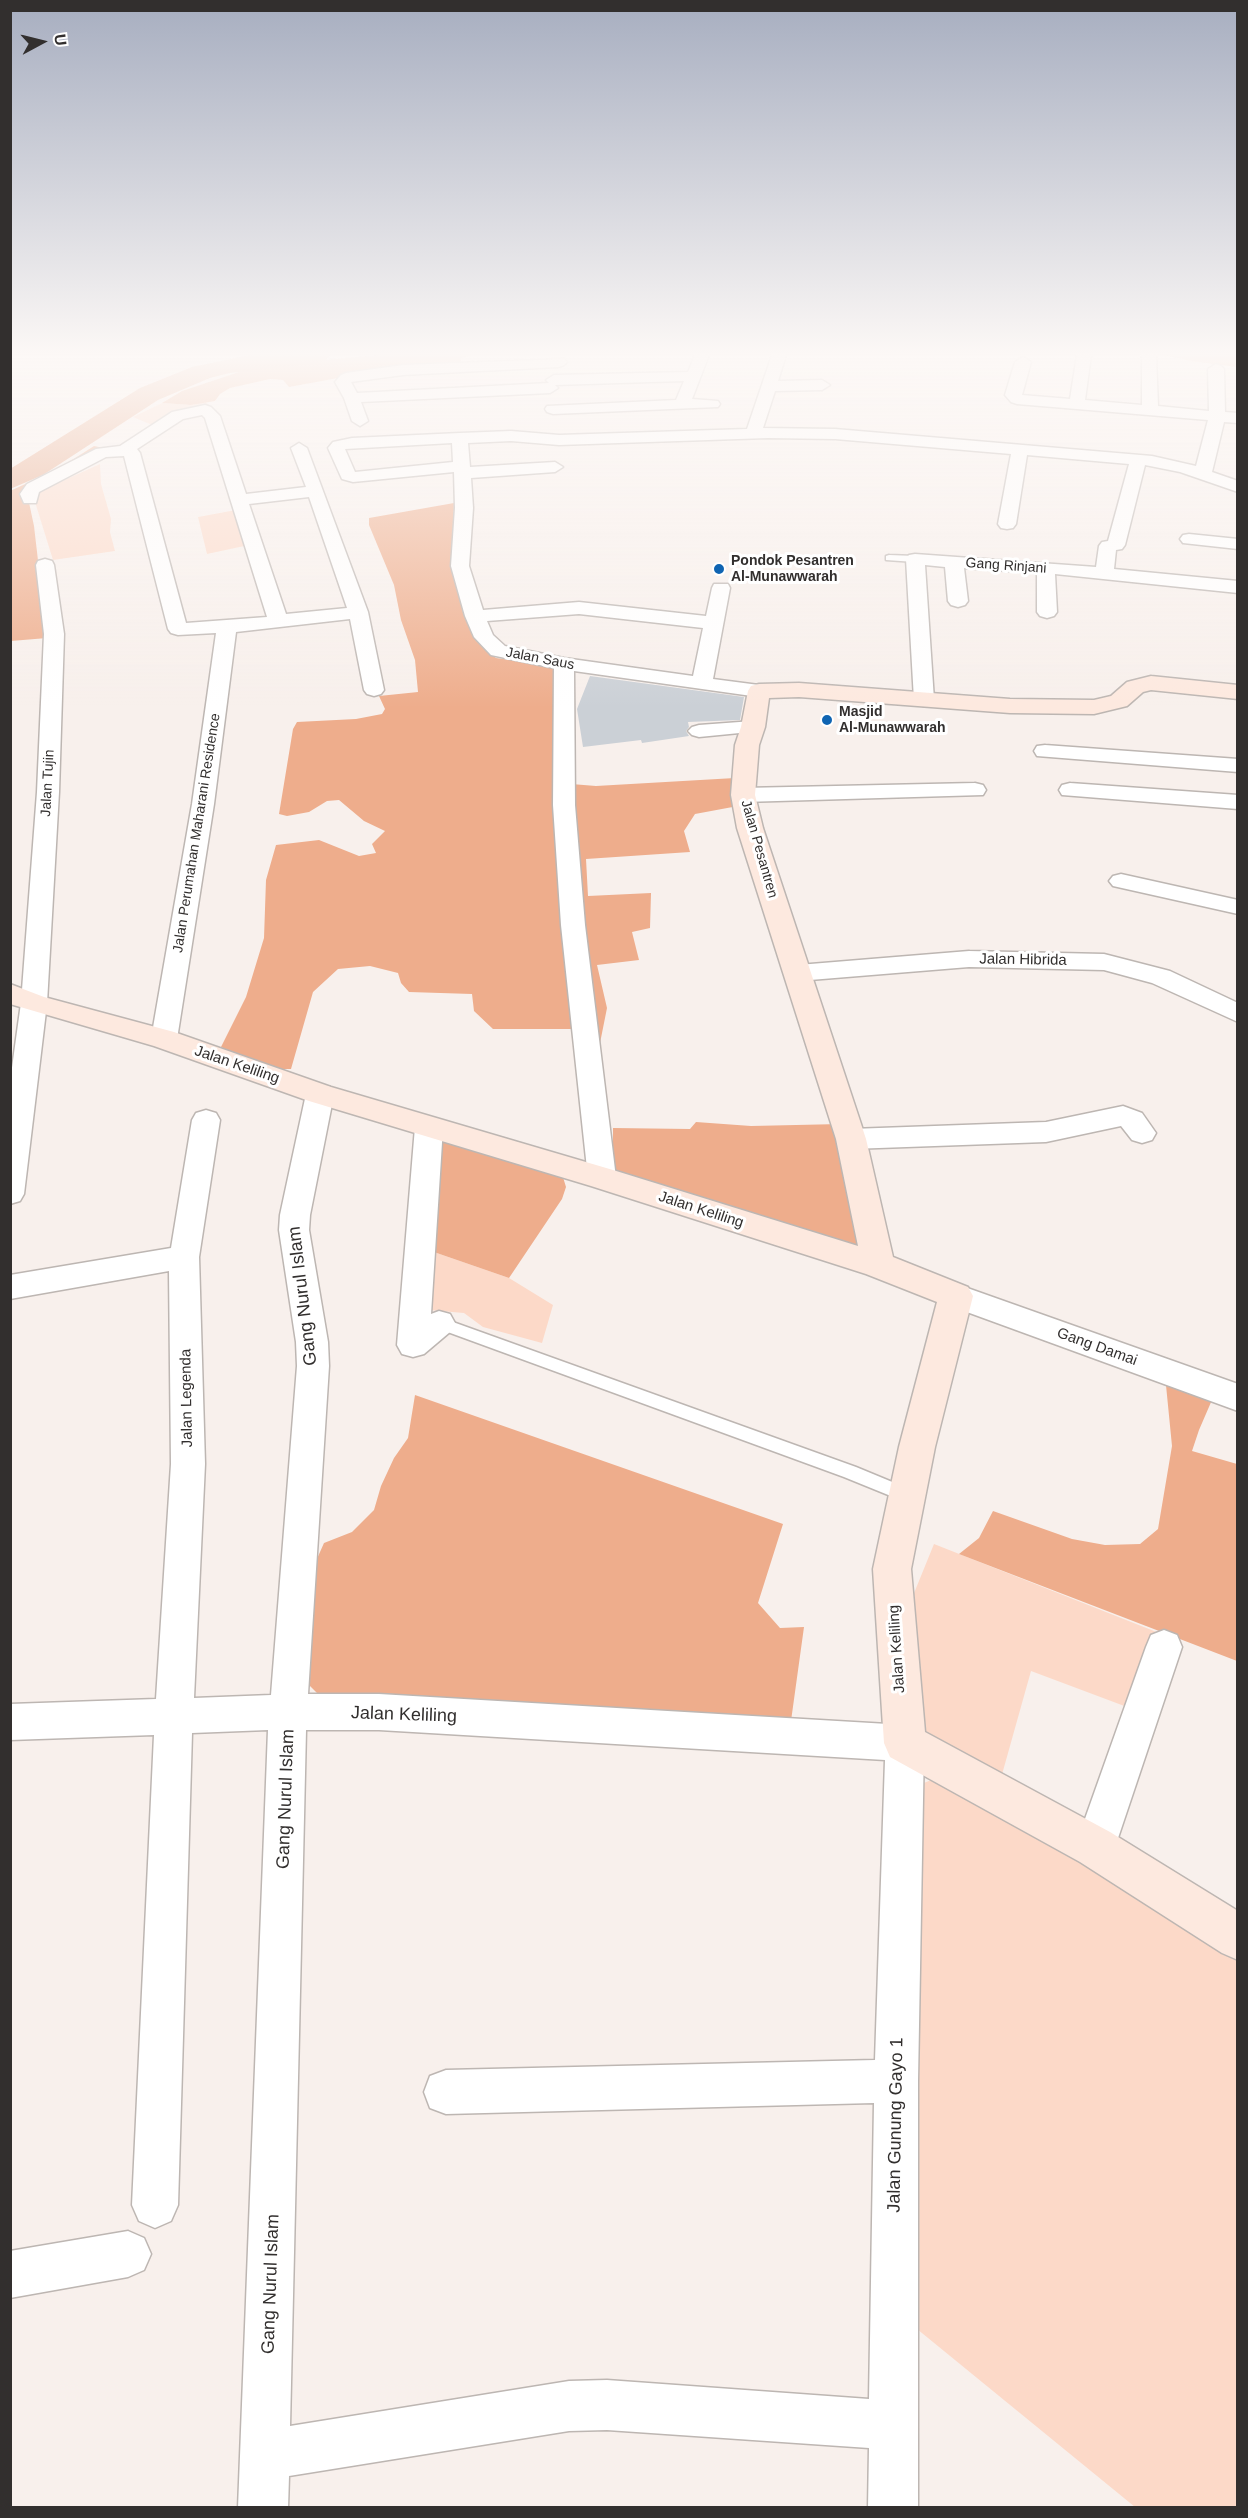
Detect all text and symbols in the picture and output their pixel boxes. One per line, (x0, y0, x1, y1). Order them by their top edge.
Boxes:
north arrow (12, 12, 72, 72)
text: U (51, 33, 70, 47)
place label: Pondok Pesantren Al-Munawwarah (731, 553, 854, 586)
street label: Gang Rinjani (965, 555, 1047, 577)
marker: Pondok Pesantren Al-Munawwarah (712, 562, 726, 576)
street label: Jalan Saus (504, 644, 576, 674)
place label: Masjid Al-Munawwarah (839, 704, 946, 736)
street label: Jalan Perumahan Maharani Residence (170, 712, 224, 954)
marker: Masjid Al-Munawwarah (820, 713, 834, 727)
street label: Jalan Tujin (38, 749, 58, 817)
street label: Jalan Pesantren (737, 798, 781, 900)
street label: Jalan Hibrida (979, 950, 1067, 970)
street label: Jalan Keliling (192, 1042, 282, 1088)
street label: Jalan Keliling (656, 1188, 746, 1232)
street label: Gang Nurul Islam (284, 1225, 322, 1367)
street label: Gang Damai (1054, 1324, 1140, 1370)
street label: Jalan Legenda (177, 1349, 197, 1447)
street label: Jalan Keliling (885, 1604, 909, 1694)
street label: Jalan Keliling (351, 1702, 457, 1728)
street label: Gang Nurul Islam (273, 1729, 299, 1869)
street label: Jalan Gunung Gayo 1 (884, 2037, 908, 2213)
street label: Gang Nurul Islam (258, 2214, 284, 2354)

